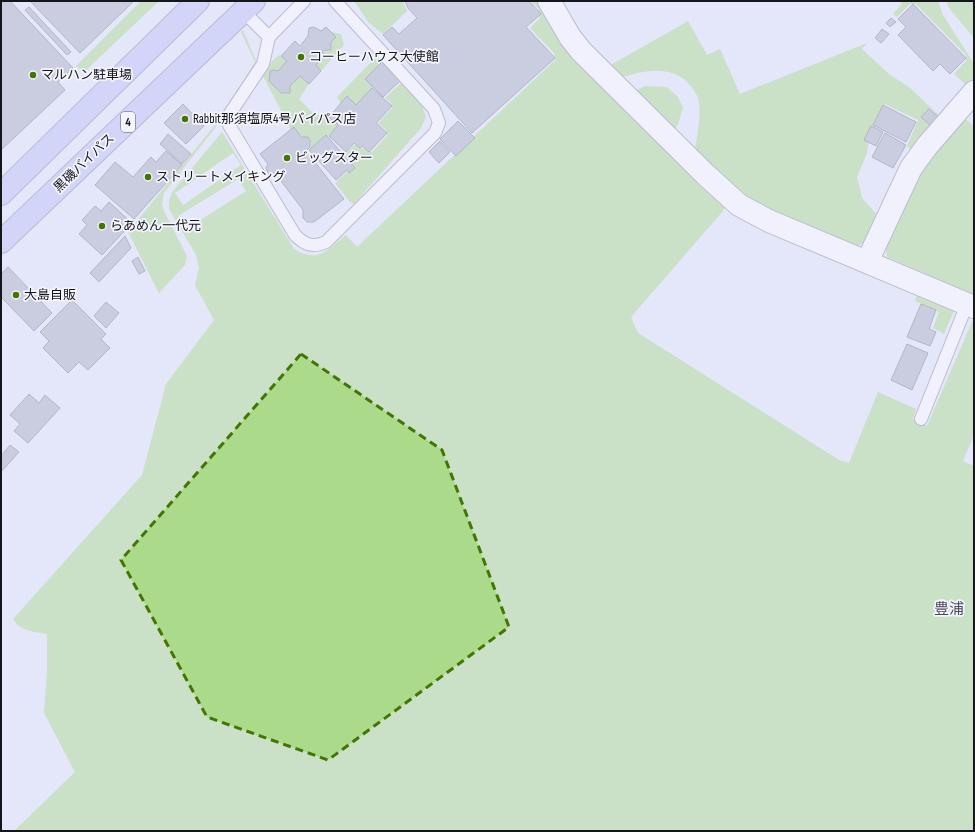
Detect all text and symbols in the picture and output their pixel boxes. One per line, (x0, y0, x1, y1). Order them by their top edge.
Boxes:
place label: コーヒーハウス大使館 (309, 49, 439, 65)
marker: コーヒーハウス大使館 (296, 52, 306, 62)
place label: マルハン駐車場 (41, 67, 132, 83)
marker: マルハン駐車場 (28, 70, 38, 80)
place label: Rabbit那須塩原4号バイパス店 (193, 111, 356, 127)
road number: 4 (121, 112, 135, 132)
marker: Rabbit那須塩原4号バイパス店 (180, 114, 190, 124)
street label: 黒磯バイパス (50, 130, 118, 196)
place label: ビッグスター (295, 150, 373, 166)
marker: ビッグスター (282, 153, 292, 163)
place label: ストリートメイキング (156, 169, 286, 185)
marker: ストリートメイキング (143, 172, 153, 182)
place label: らあめん一代元 (110, 218, 201, 234)
marker: らあめん一代元 (97, 221, 107, 231)
place label: 大島自販 (24, 287, 76, 303)
marker: 大島自販 (11, 290, 21, 300)
district label: 豊浦 (934, 600, 964, 619)

